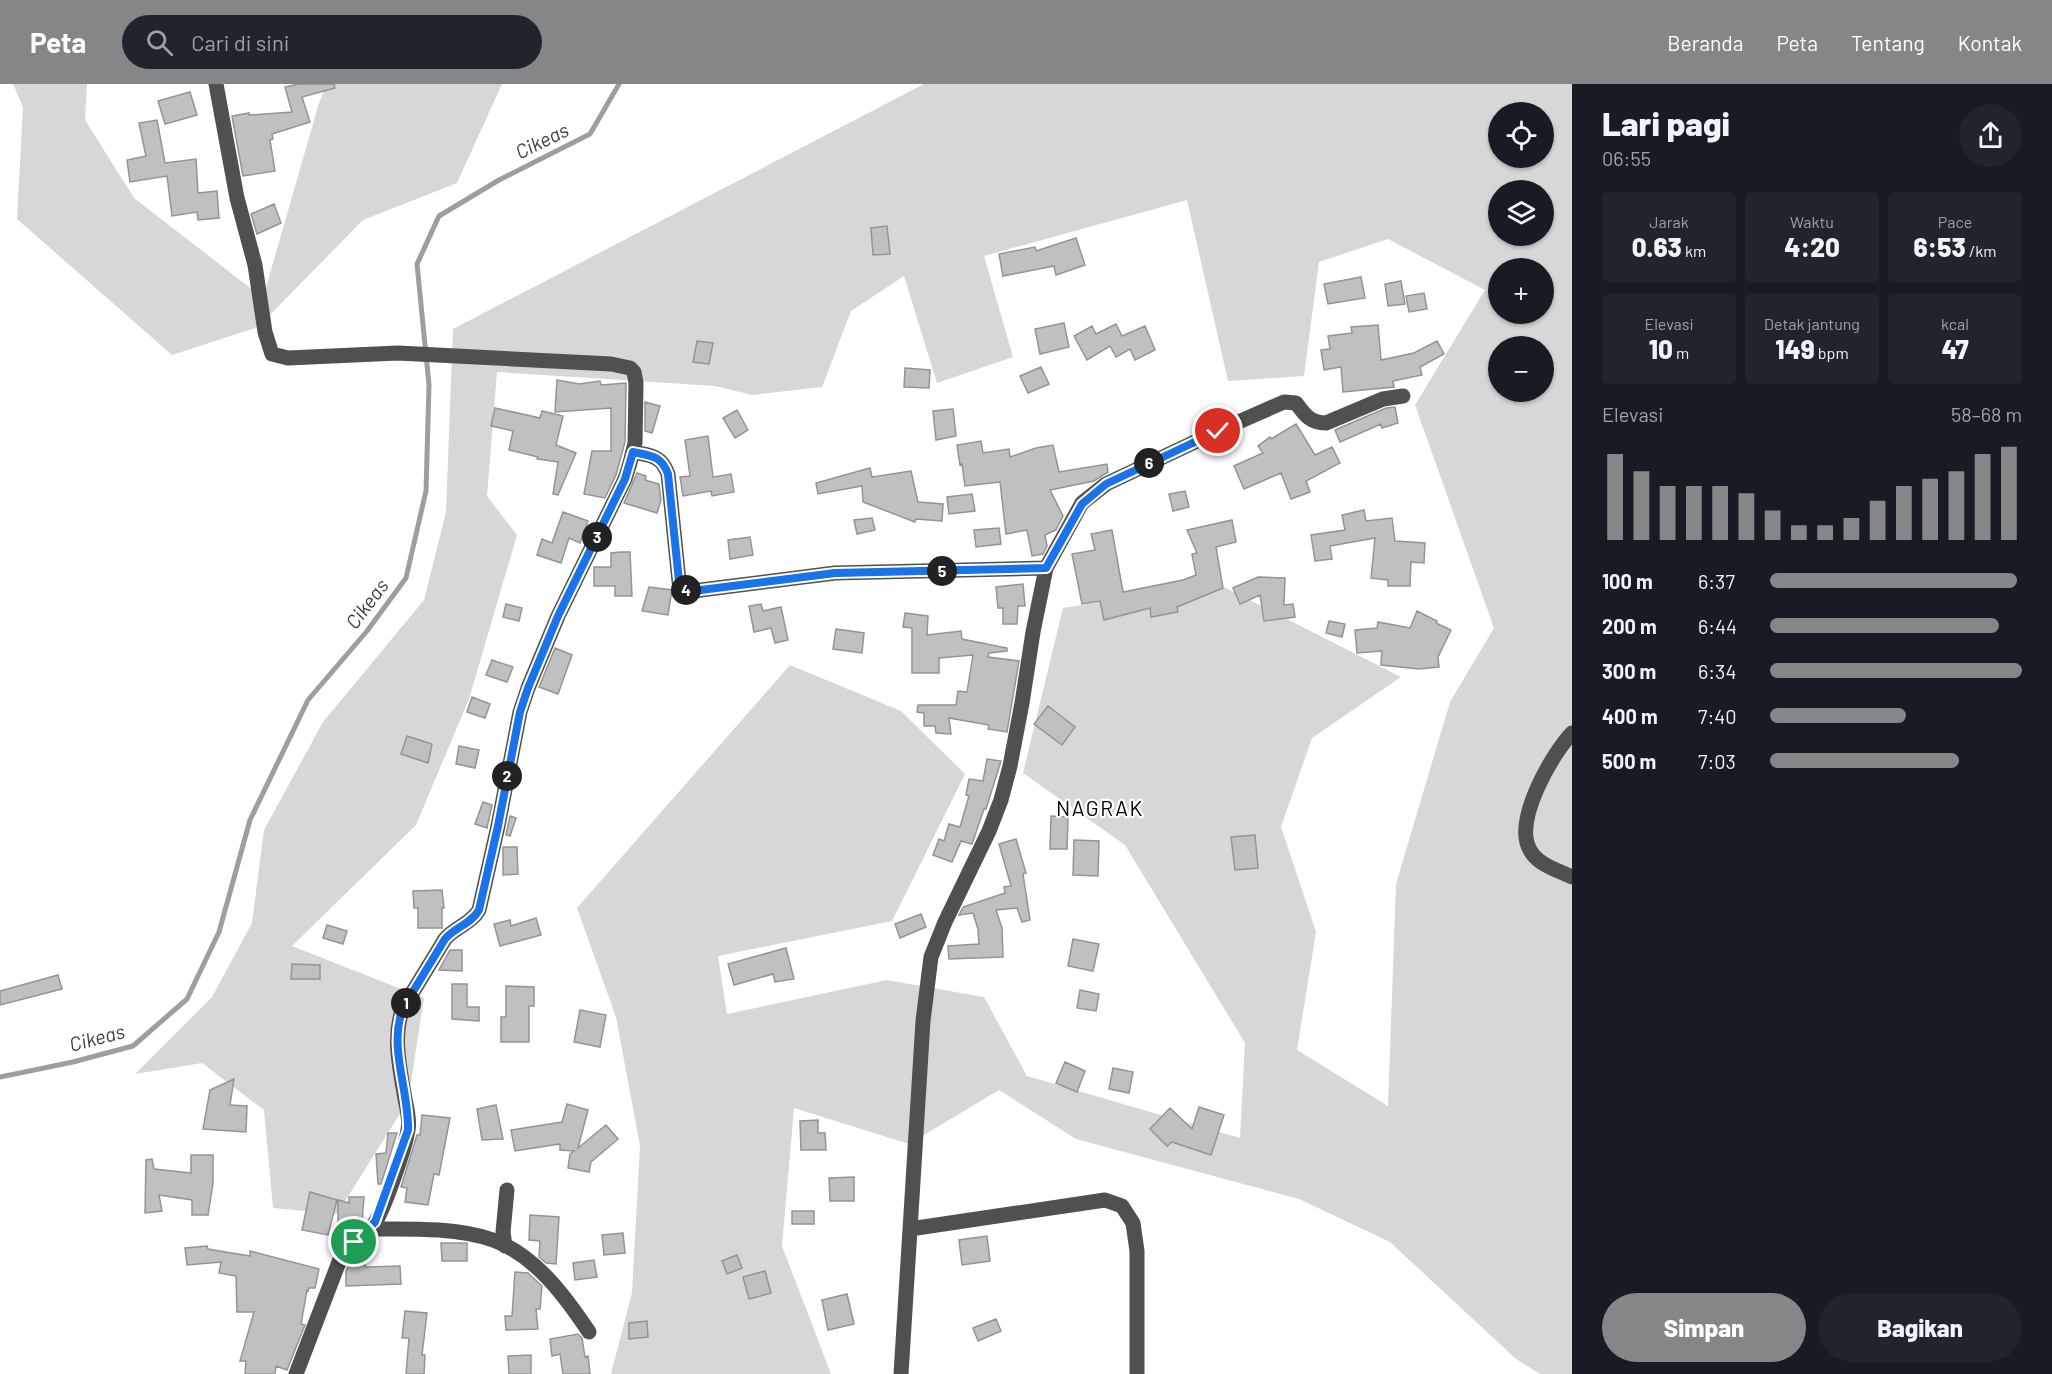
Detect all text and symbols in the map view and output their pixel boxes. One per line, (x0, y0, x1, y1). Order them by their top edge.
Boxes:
search box (122, 15, 542, 69)
text: Peta (30, 25, 86, 59)
icon: search (143, 26, 176, 59)
text: Cari di sini (191, 29, 289, 55)
text: Beranda (1667, 30, 1743, 55)
text: Peta (1776, 30, 1818, 55)
text: Tentang (1851, 30, 1925, 55)
text: Kontak (1958, 30, 2022, 55)
map controls (1488, 102, 1554, 402)
button: locate (1488, 102, 1554, 168)
text: Lari pagi (1602, 103, 1730, 143)
button: share (1959, 104, 2022, 167)
water label: Cikeas (511, 117, 572, 163)
text: 06:55 (1602, 146, 1651, 170)
button: layers (1488, 180, 1554, 246)
text: Jarak (1649, 212, 1689, 231)
text: Waktu (1790, 212, 1834, 231)
text: Pace (1938, 212, 1972, 231)
text: 0.63 (1632, 231, 1682, 262)
text: 4:20 (1784, 231, 1840, 262)
text: 6:53 (1913, 231, 1966, 262)
text: km (1682, 241, 1706, 260)
text: /km (1966, 241, 1997, 260)
button: + (1488, 258, 1554, 324)
text: Elevasi (1644, 314, 1694, 333)
text: Detak jantung (1764, 314, 1860, 333)
text: kcal (1941, 314, 1969, 333)
text: 10 (1649, 333, 1673, 364)
text: 149 (1775, 333, 1815, 364)
text: 47 (1941, 333, 1969, 364)
button: − (1488, 336, 1554, 402)
text: m (1673, 343, 1689, 362)
text: bpm (1815, 343, 1849, 362)
text: Elevasi (1602, 402, 1663, 426)
text: 58–68 m (1951, 402, 2022, 426)
pin (1192, 405, 1243, 456)
icon: check (1201, 414, 1234, 447)
pin: 6 (1134, 448, 1164, 478)
text: 6 (1145, 453, 1153, 472)
pin: 3 (582, 522, 612, 552)
text: 3 (593, 527, 601, 546)
pin: 5 (927, 556, 957, 586)
text: 5 (938, 561, 946, 580)
text: 100 m (1602, 569, 1653, 593)
text: 6:37 (1698, 569, 1735, 593)
water label: Cikeas (340, 574, 393, 633)
pin: 4 (671, 575, 701, 605)
text: 4 (681, 580, 691, 599)
text: 200 m (1602, 614, 1657, 638)
text: 6:44 (1698, 614, 1737, 638)
text: 300 m (1602, 659, 1656, 683)
text: 6:34 (1698, 659, 1736, 683)
text: 400 m (1602, 704, 1658, 728)
text: 7:40 (1698, 704, 1737, 728)
text: 500 m (1602, 749, 1656, 773)
text: 7:03 (1698, 749, 1736, 773)
pin: 2 (492, 761, 522, 791)
text: 2 (503, 766, 511, 785)
district label: NAGRAK (1056, 795, 1144, 820)
pin: 1 (391, 988, 421, 1018)
text: 1 (403, 993, 409, 1012)
water label: Cikeas (66, 1018, 127, 1056)
pin (328, 1216, 379, 1267)
icon: arrive (337, 1225, 370, 1258)
button: Simpan (1602, 1293, 1806, 1362)
button: Bagikan (1818, 1293, 2022, 1362)

